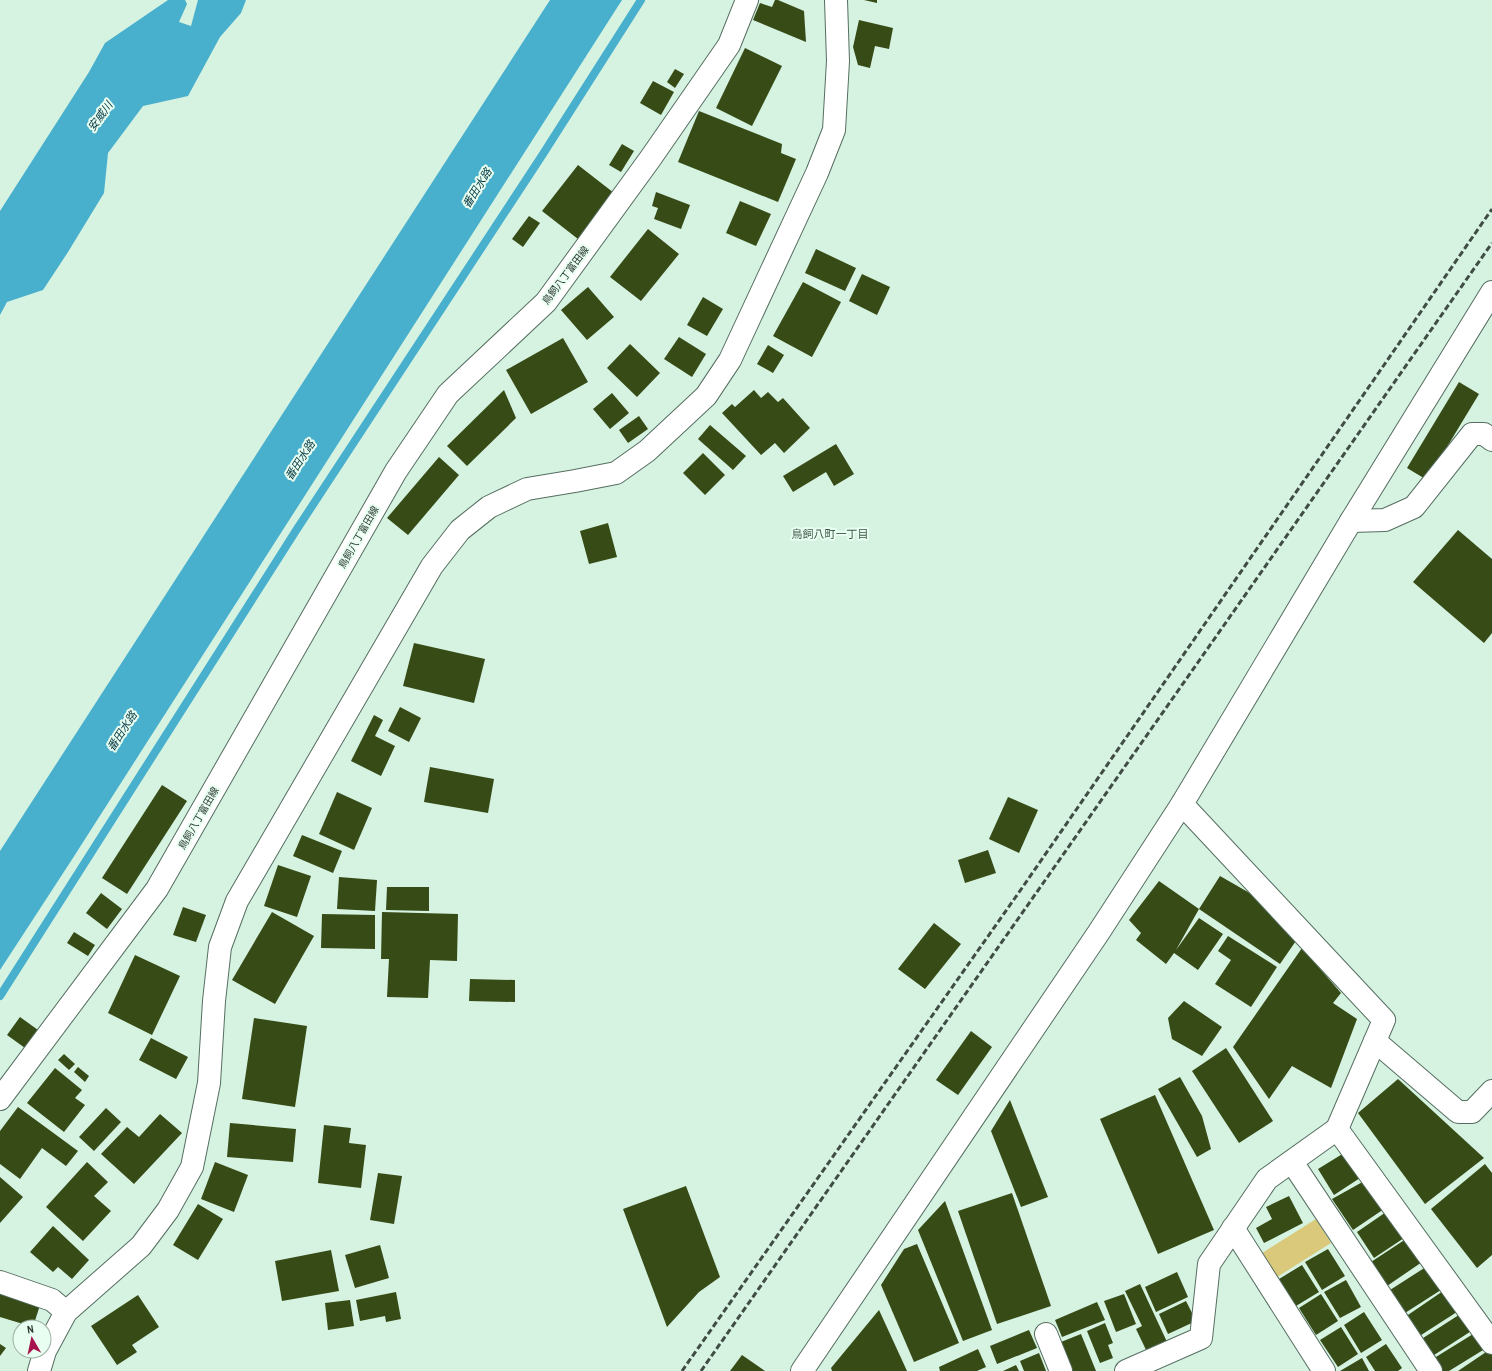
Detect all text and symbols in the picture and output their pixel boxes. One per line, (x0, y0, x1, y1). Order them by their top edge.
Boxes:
water label: 安威川 (85, 98, 116, 133)
water label: 番田水路 (459, 165, 495, 210)
street label: 鳥飼八丁富田線 (539, 243, 592, 307)
water label: 番田水路 (282, 437, 318, 482)
street label: 鳥飼八丁富田線 (335, 504, 382, 571)
district label: 鳥飼八町一丁目 (792, 527, 869, 541)
water label: 番田水路 (104, 708, 140, 753)
street label: 鳥飼八丁富田線 (175, 785, 222, 852)
north arrow (12, 1319, 52, 1359)
text: N (26, 1322, 35, 1337)

